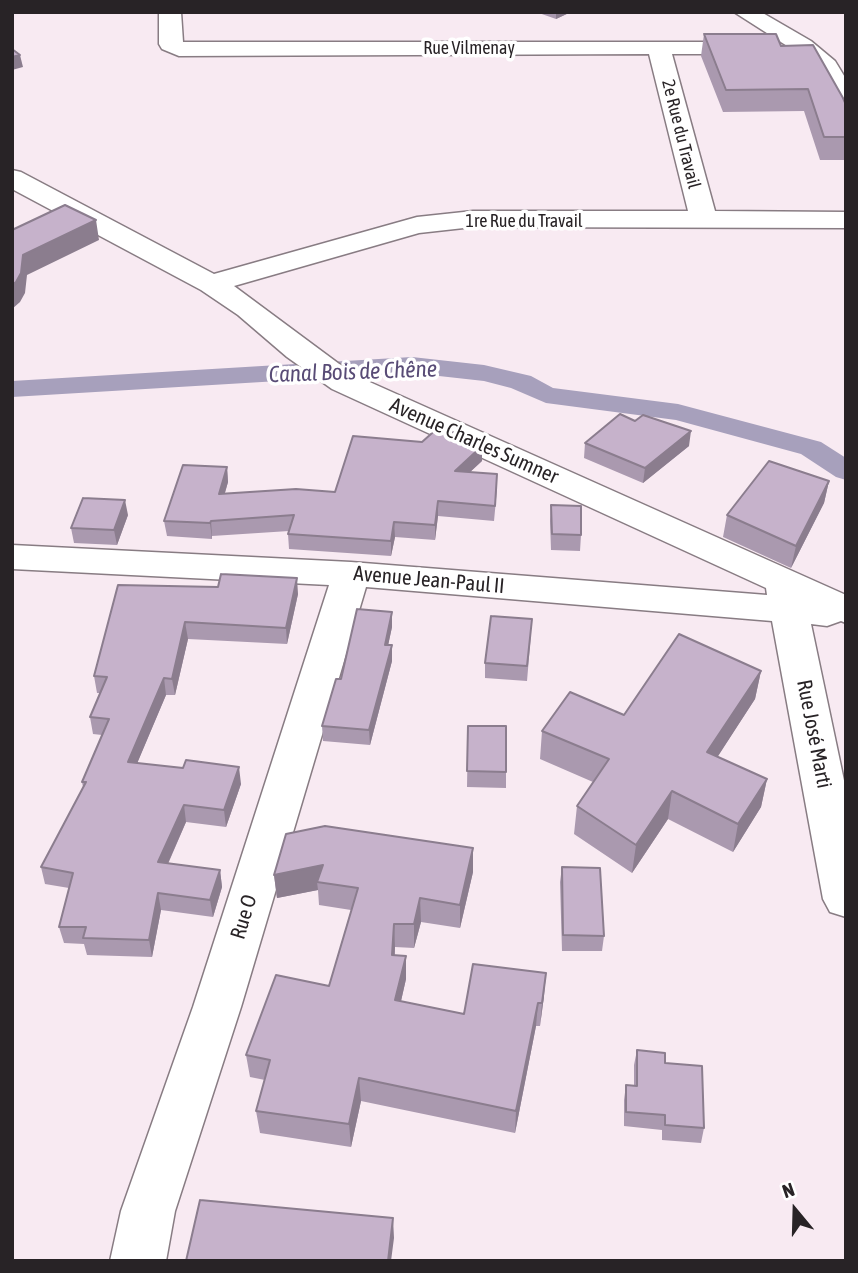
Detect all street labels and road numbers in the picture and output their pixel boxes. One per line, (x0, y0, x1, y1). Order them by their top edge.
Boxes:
street label: Rue Vilmenay (423, 37, 515, 59)
street label: 2e Rue du Travail (657, 77, 705, 191)
street label: 1re Rue du Travail (465, 210, 583, 232)
street label: Avenue Charles Sumner (386, 393, 562, 489)
street label: Avenue Jean-Paul II (352, 561, 506, 599)
street label: Rue José Marti (791, 678, 837, 790)
street label: Rue O (225, 892, 263, 942)

